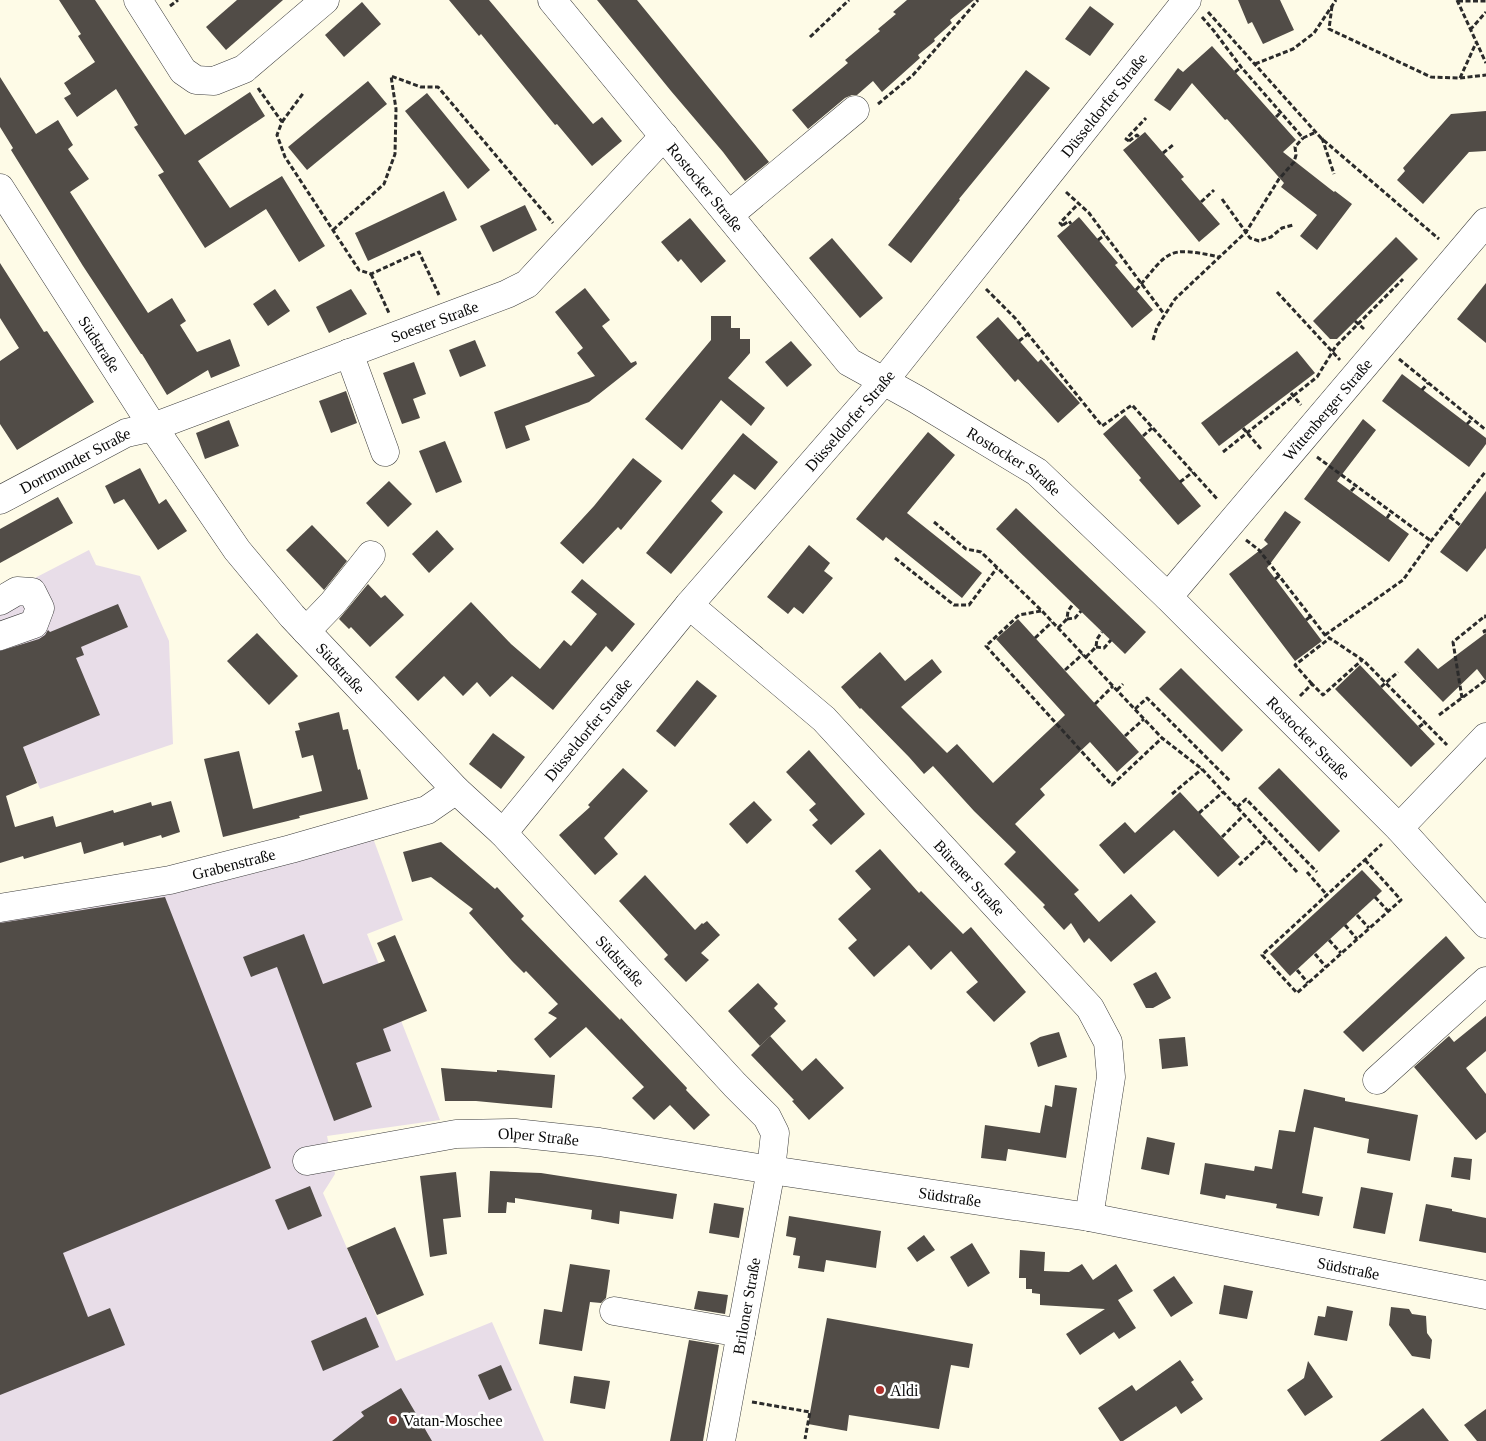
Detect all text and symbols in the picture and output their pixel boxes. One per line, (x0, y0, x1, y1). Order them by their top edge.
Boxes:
street label: Düsseldorfer Straße (1058, 50, 1150, 160)
street label: Rostocker Straße (664, 140, 747, 235)
street label: Soester Straße (389, 298, 481, 346)
street label: Südstraße (75, 313, 124, 375)
street label: Wittenberger Straße (1279, 355, 1376, 464)
street label: Düsseldorfer Straße (802, 367, 898, 474)
street label: Dortmunder Straße (17, 424, 132, 497)
street label: Rostocker Straße (964, 424, 1064, 499)
street label: Südstraße (313, 639, 368, 697)
street label: Düsseldorfer Straße (541, 675, 635, 784)
street label: Rostocker Straße (1263, 693, 1353, 783)
street label: Bürener Straße (931, 837, 1008, 919)
street label: Grabenstraße (190, 845, 277, 883)
street label: Südstraße (593, 932, 648, 990)
street label: Olper Straße (498, 1125, 580, 1149)
street label: Südstraße (917, 1184, 982, 1210)
street label: Südstraße (1316, 1254, 1381, 1283)
street label: Briloner Straße (730, 1256, 763, 1356)
place label: Aldi (890, 1382, 919, 1399)
marker: Aldi (874, 1384, 886, 1396)
place label: Vatan-Moschee (403, 1412, 503, 1429)
marker: Vatan-Moschee (387, 1414, 399, 1426)

